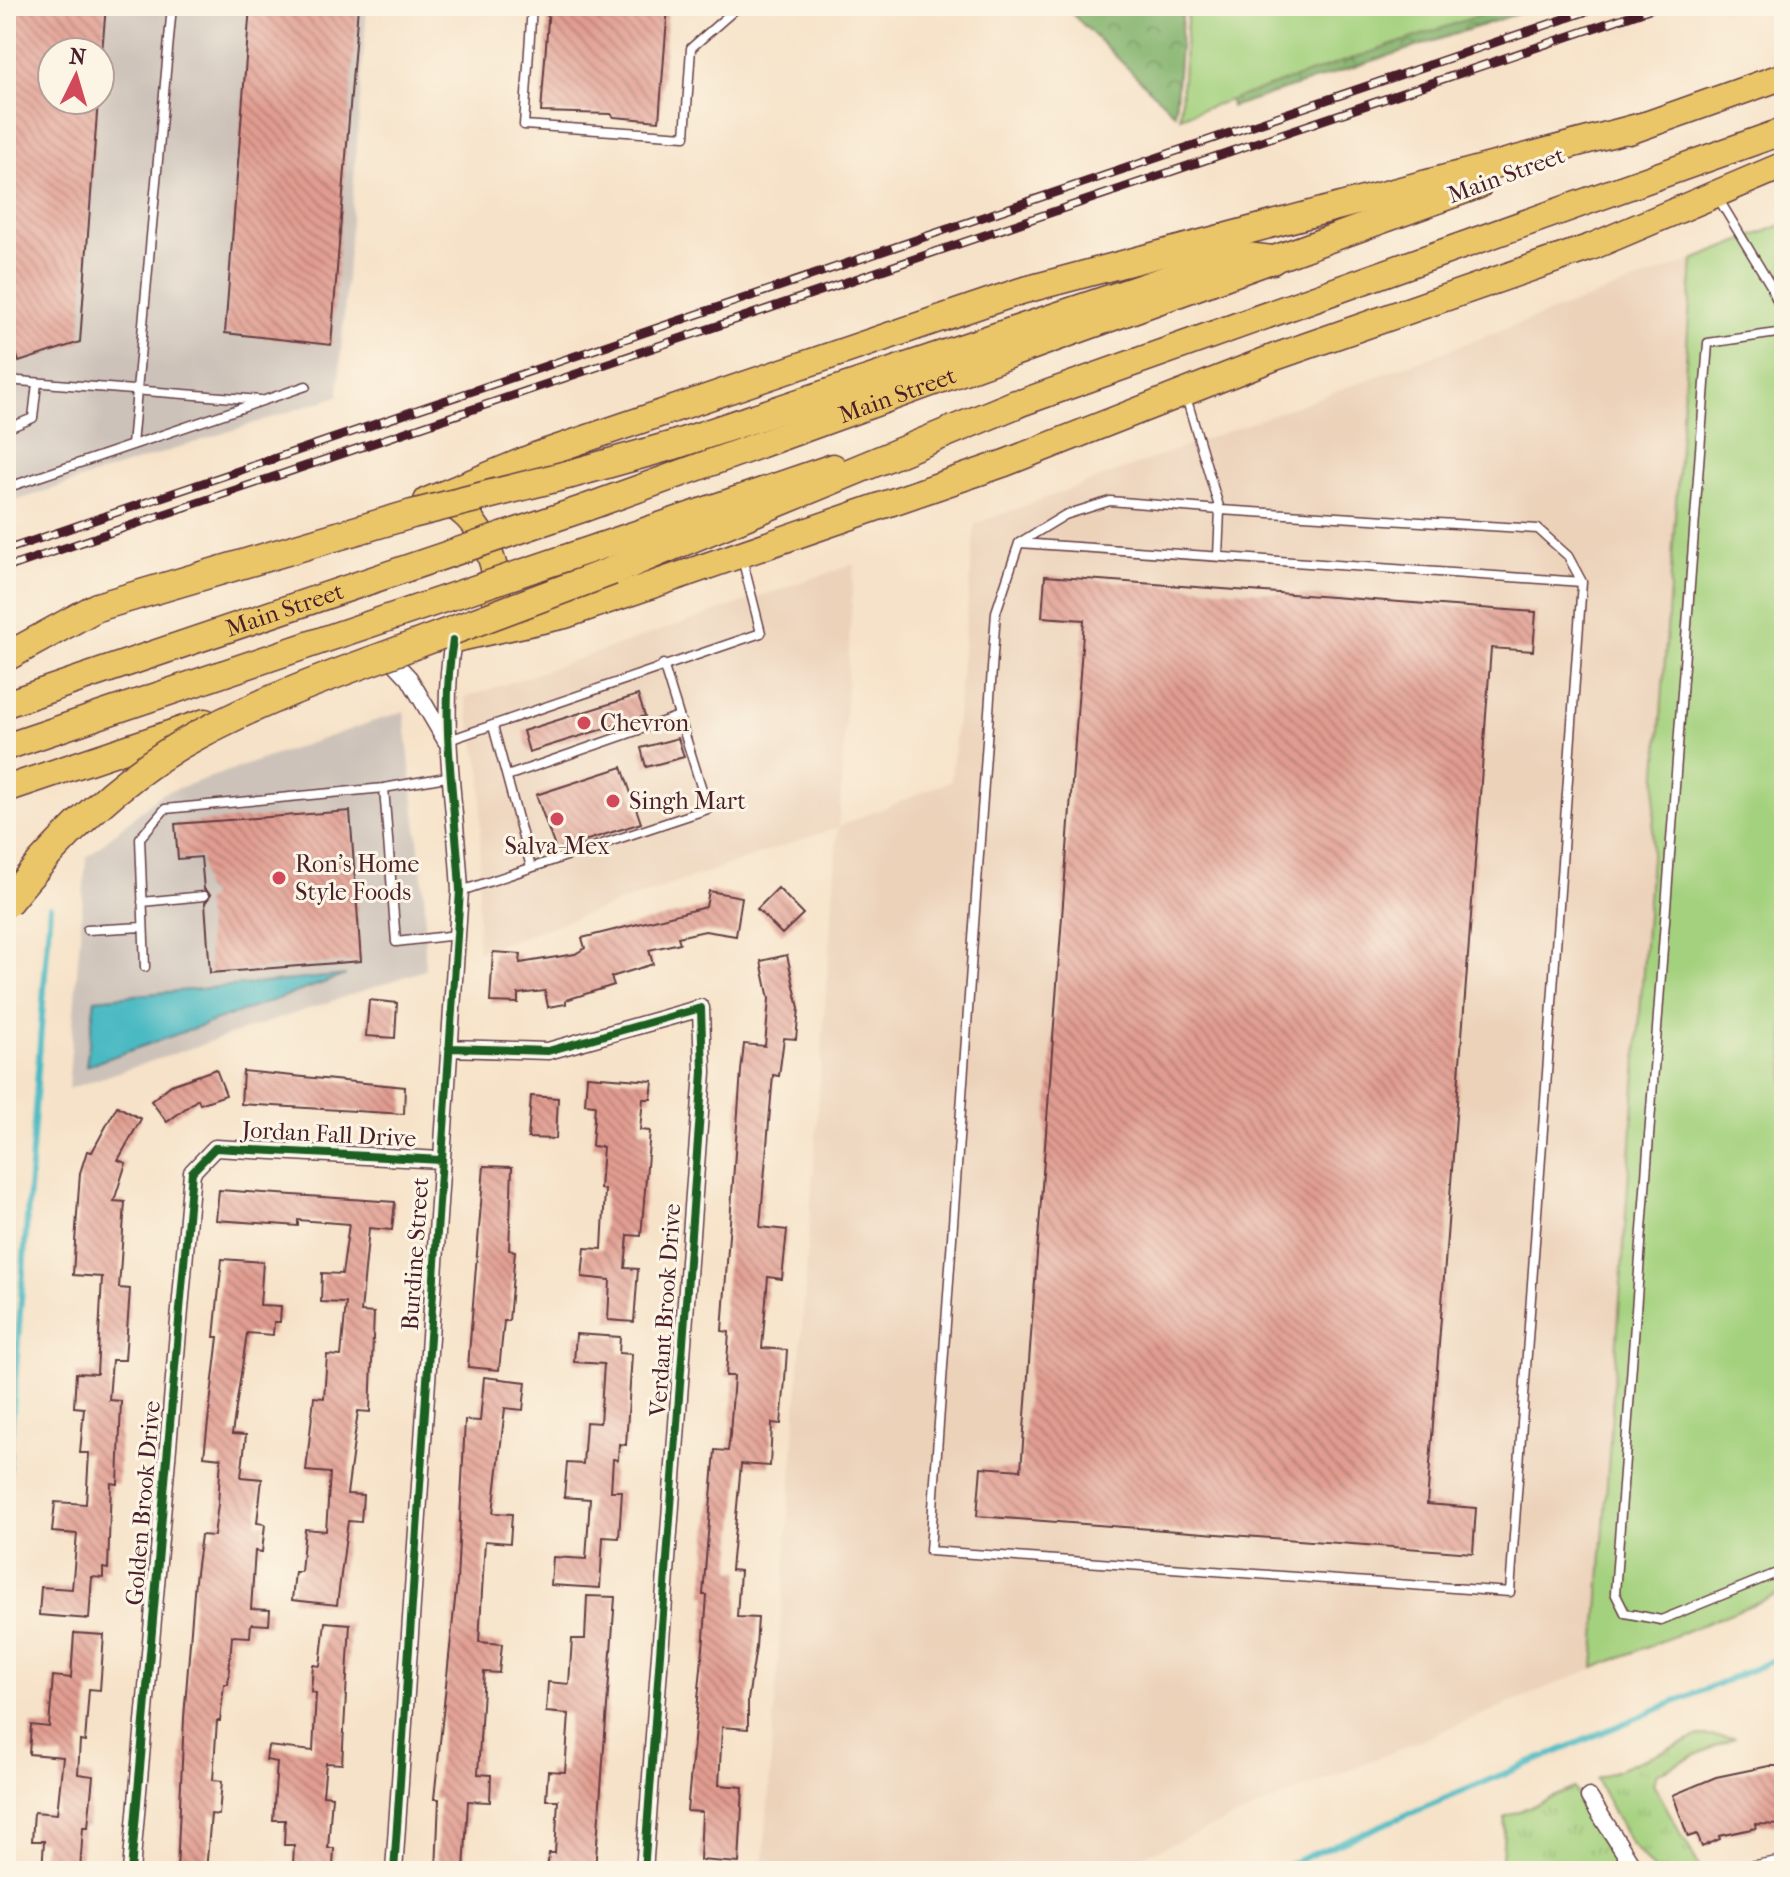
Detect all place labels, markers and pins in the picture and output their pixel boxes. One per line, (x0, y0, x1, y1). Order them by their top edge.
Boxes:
place label: Chevron (600, 709, 689, 737)
marker: Chevron (575, 714, 593, 732)
place label: Singh Mart (629, 787, 746, 815)
marker: Singh Mart (604, 792, 622, 810)
marker: Salva-Mex (548, 810, 566, 828)
place label: Salva-Mex (505, 832, 610, 860)
place label: Ron's Home Style Foods (295, 850, 419, 906)
marker: Ron's Home Style Foods (270, 869, 288, 887)

